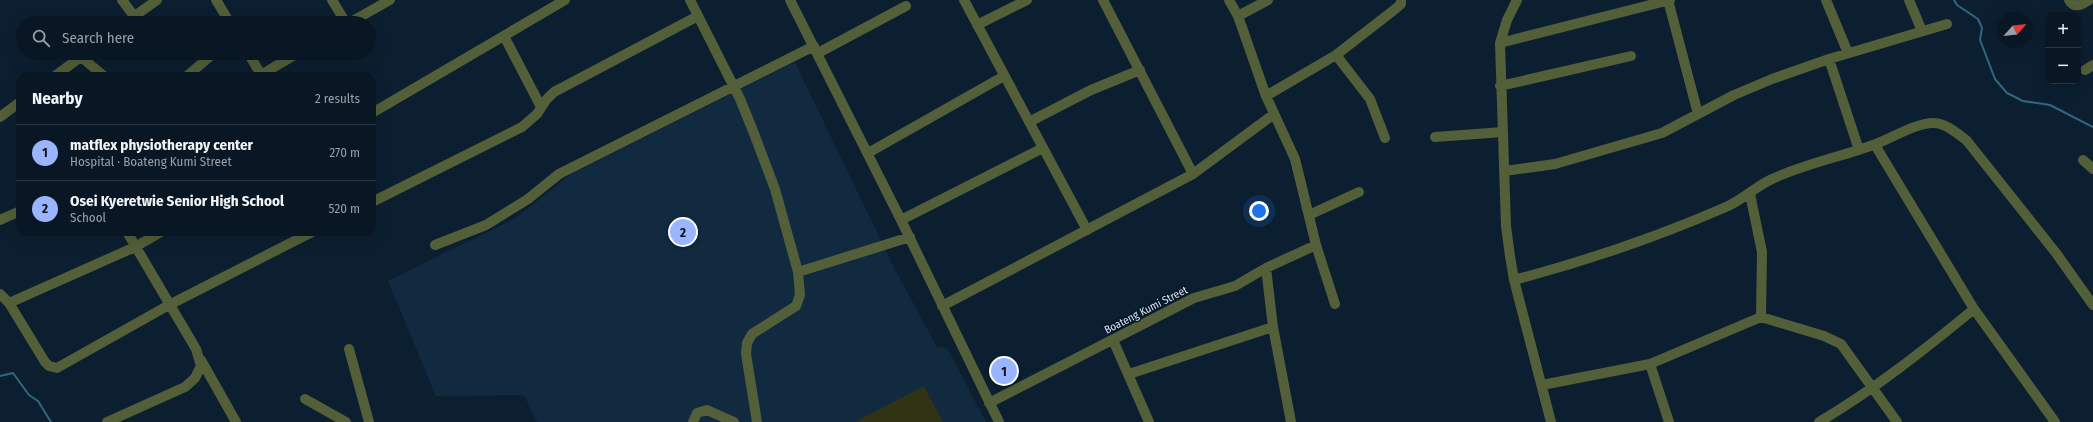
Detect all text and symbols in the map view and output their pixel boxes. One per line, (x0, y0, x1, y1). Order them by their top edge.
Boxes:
north arrow (1997, 12, 2033, 48)
map controls (2045, 12, 2081, 84)
button: + (2045, 12, 2081, 48)
search box (16, 16, 376, 60)
icon: search (30, 27, 52, 49)
text: Search here (62, 29, 134, 47)
button: − (2045, 48, 2081, 84)
text: Nearby (32, 88, 83, 109)
text: 2 results (315, 91, 360, 106)
text: matflex physiotherapy center (70, 136, 253, 154)
text: 1 (42, 145, 48, 160)
text: 270 m (329, 145, 360, 160)
text: Hospital · Boateng Kumi Street (70, 154, 232, 169)
text: Osei Kyeretwie Senior High School (70, 192, 284, 210)
text: 2 (42, 201, 48, 216)
text: 520 m (329, 201, 360, 216)
your location (1249, 201, 1269, 221)
text: School (70, 210, 106, 225)
pin: 2 (670, 217, 696, 247)
street label: Boateng Kumi Street (1102, 283, 1190, 337)
pin: 1 (991, 356, 1017, 386)

